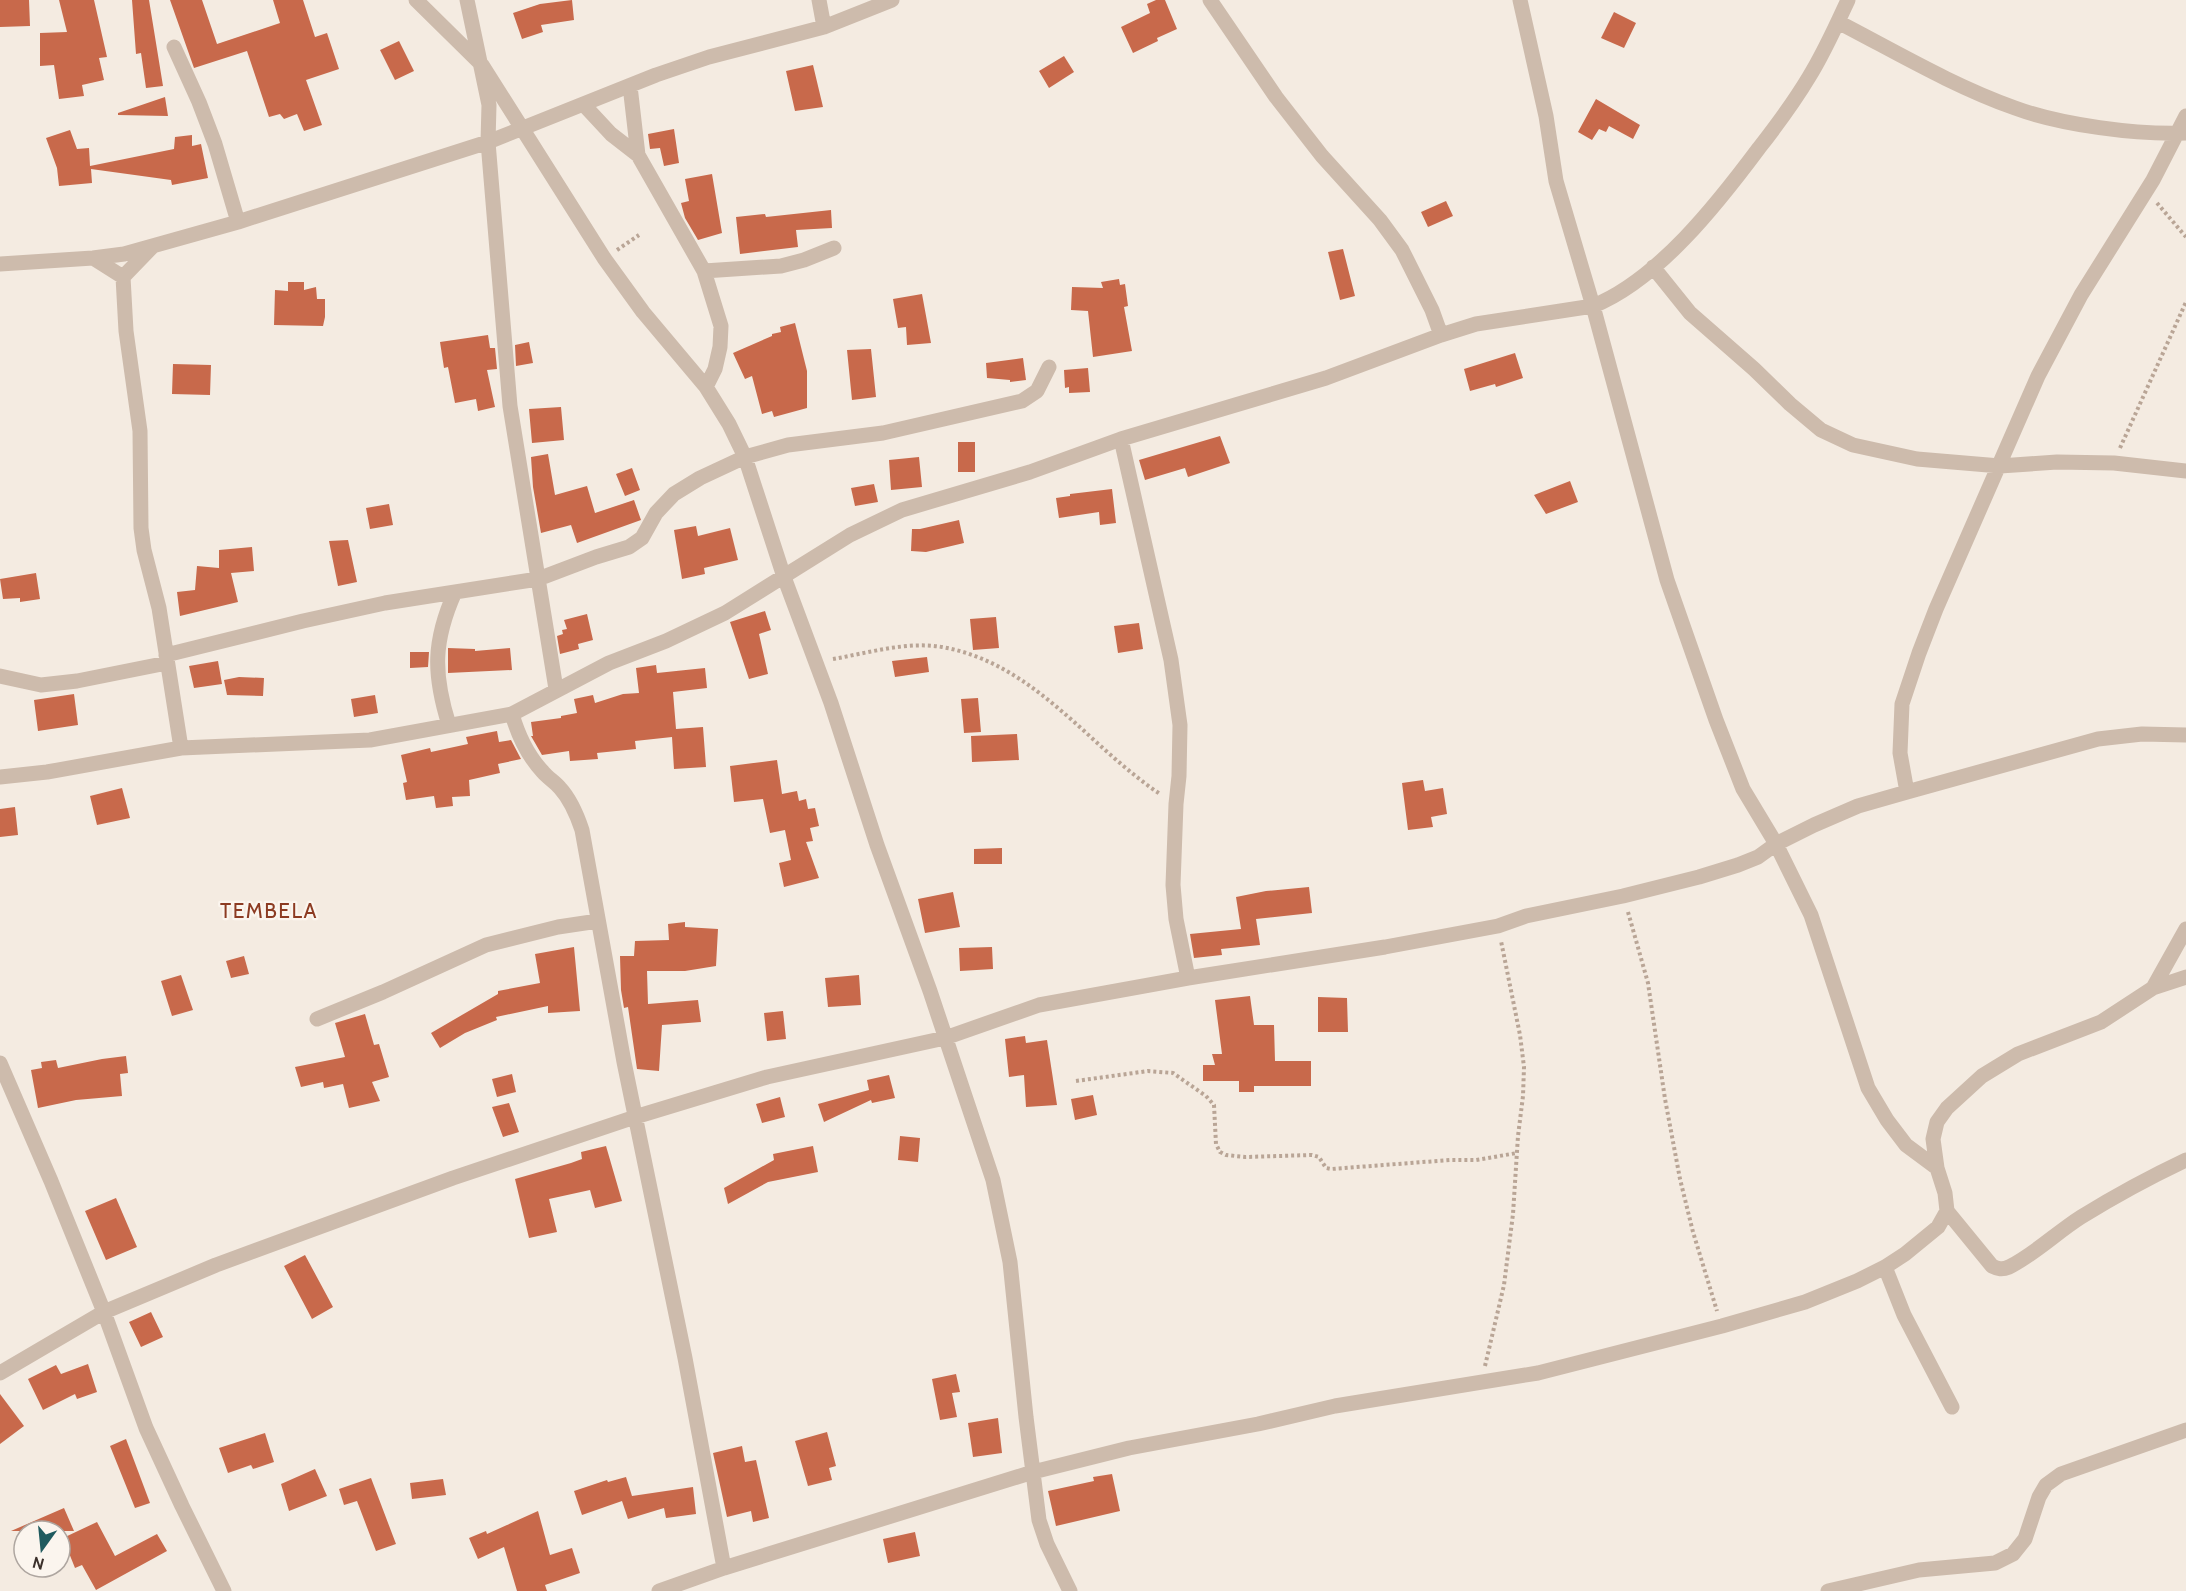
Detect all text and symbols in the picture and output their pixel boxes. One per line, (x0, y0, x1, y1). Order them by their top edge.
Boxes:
district label: TEMBELA (220, 898, 318, 923)
north arrow (12, 1519, 72, 1579)
text: N (30, 1552, 46, 1574)

